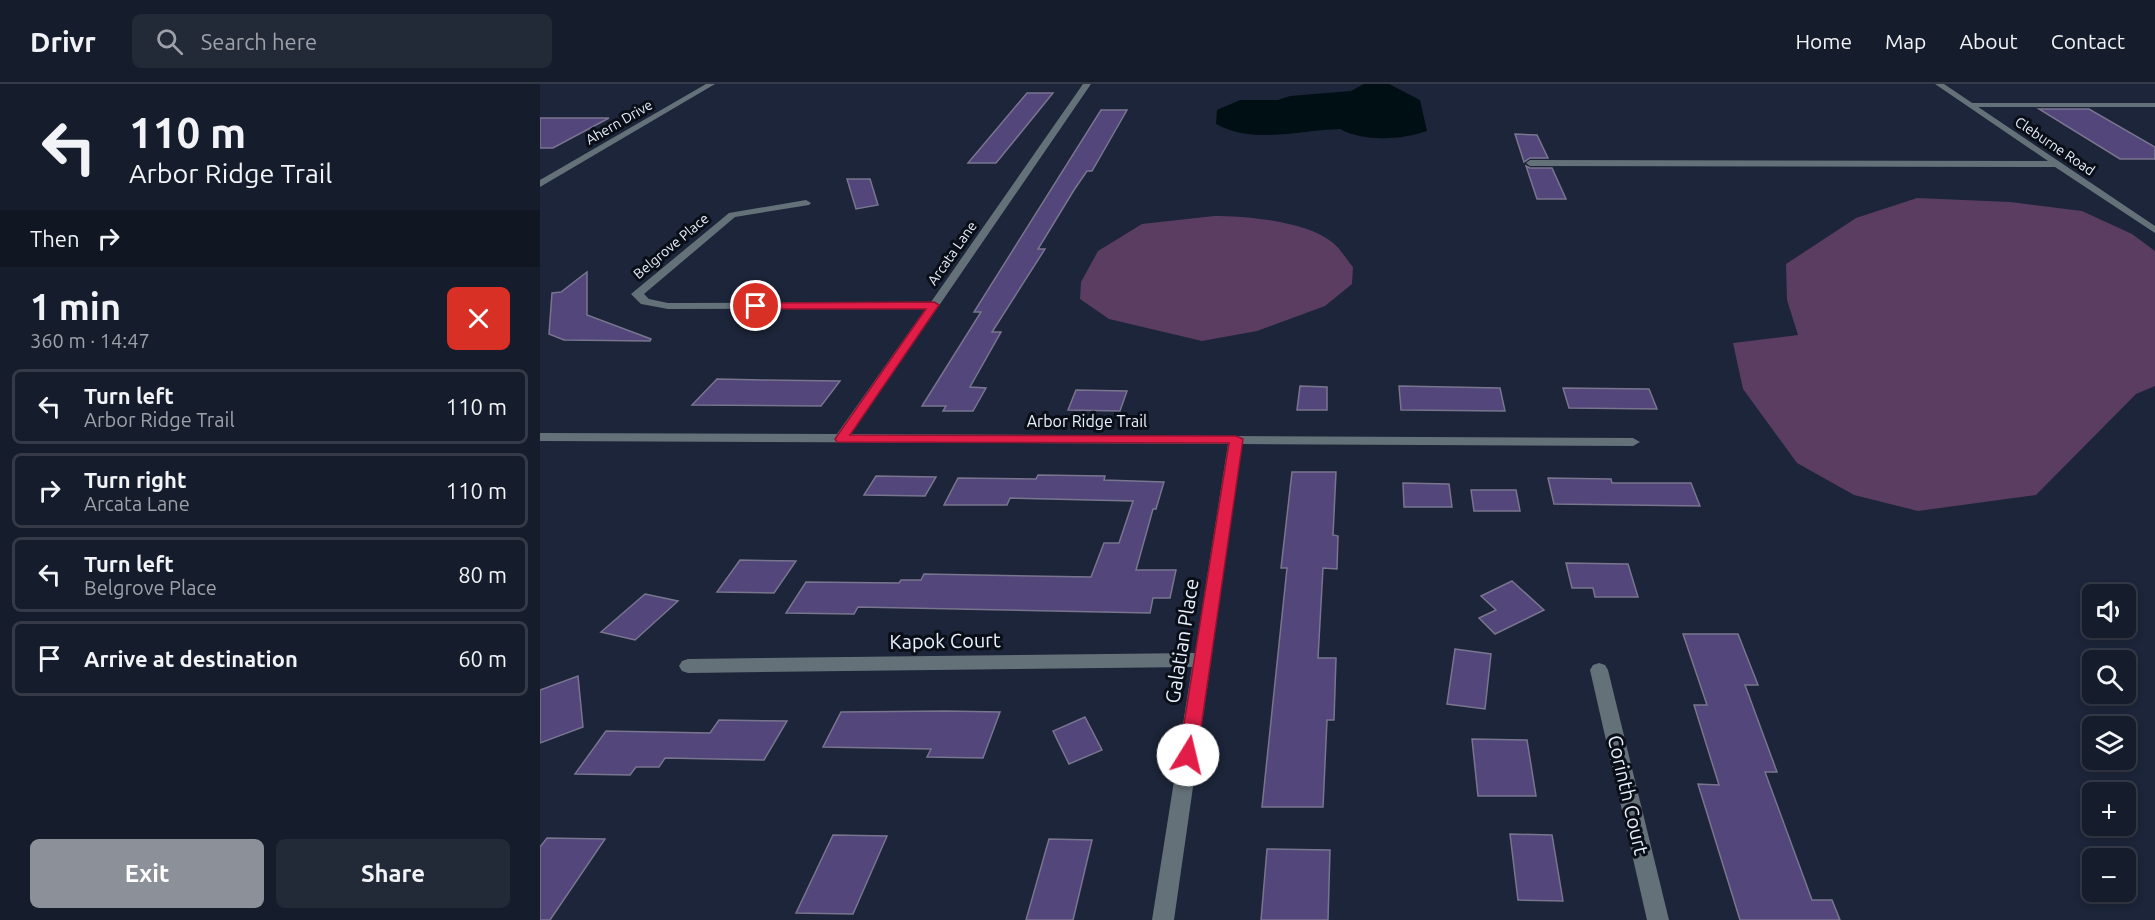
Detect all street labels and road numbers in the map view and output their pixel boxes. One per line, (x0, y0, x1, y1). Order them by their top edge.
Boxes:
street label: Ahern Drive (583, 96, 655, 148)
street label: Cleburne Road (2012, 113, 2098, 179)
street label: Belgrove Place (630, 210, 712, 282)
street label: Arcata Lane (924, 218, 980, 288)
street label: Arbor Ridge Trail (1027, 412, 1147, 430)
street label: Galatian Place (1160, 577, 1203, 705)
street label: Kapok Court (889, 628, 1001, 653)
street label: Corinth Court (1604, 733, 1653, 857)

